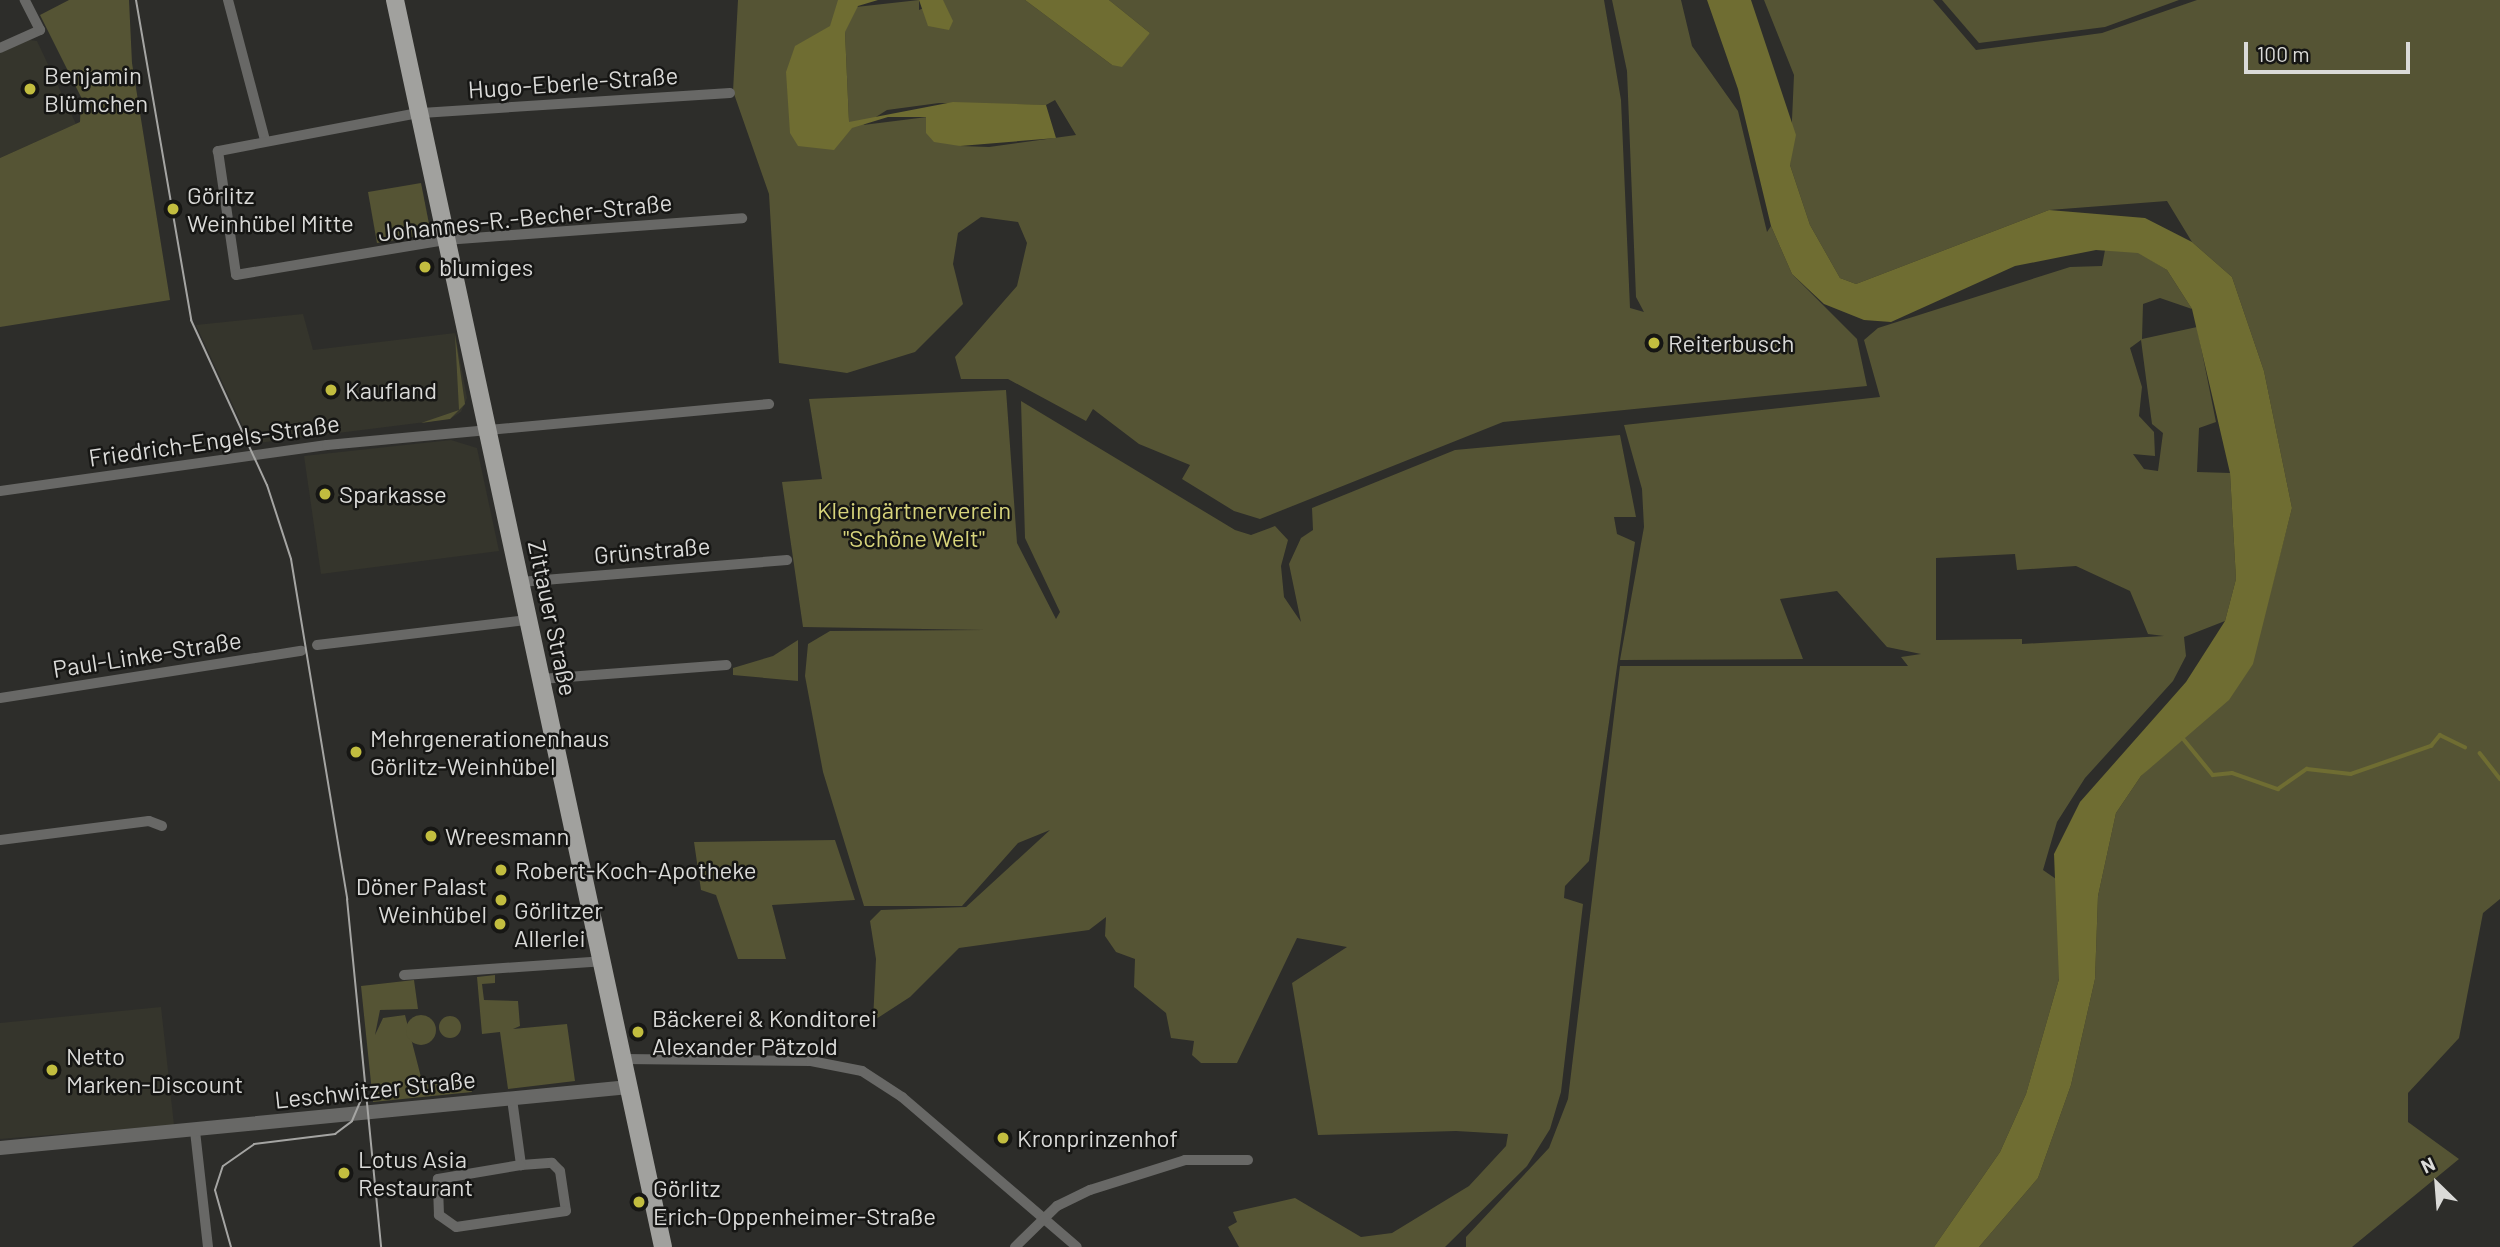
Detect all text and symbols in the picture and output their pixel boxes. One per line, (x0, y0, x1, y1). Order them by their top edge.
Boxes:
scale bar (2248, 28, 2414, 72)
text: 100 m (2257, 41, 2310, 66)
street label: Hugo-Eberle-Straße (467, 60, 679, 104)
place label: Benjamin Blümchen (44, 61, 148, 117)
marker: Benjamin Blümchen (22, 81, 38, 97)
place label: Görlitz Weinhübel Mitte (187, 181, 354, 237)
street label: Johannes-R.-Becher-Straße (377, 187, 673, 247)
marker: Görlitz Weinhübel Mitte (165, 201, 181, 217)
place label: blumiges (439, 253, 533, 281)
marker: blumiges (417, 259, 433, 275)
place label: Reiterbusch (1668, 329, 1794, 357)
marker: Reiterbusch (1646, 335, 1662, 351)
place label: Kaufland (345, 376, 437, 404)
marker: Kaufland (323, 382, 339, 398)
street label: Friedrich-Engels-Straße (87, 408, 341, 472)
place label: Sparkasse (339, 480, 447, 508)
marker: Sparkasse (317, 486, 333, 502)
park label: Kleingärtnerverein "Schöne Welt" (817, 496, 1011, 552)
street label: Grünstraße (593, 531, 711, 569)
street label: Zittauer Straße (522, 538, 584, 698)
street label: Paul-Linke-Straße (51, 625, 243, 683)
place label: Mehrgenerationenhaus Görlitz-Weinhübel (370, 724, 609, 780)
marker: Mehrgenerationenhaus Görlitz-Weinhübel (348, 744, 364, 760)
place label: Wreesmann (445, 822, 569, 850)
marker: Wreesmann (423, 828, 439, 844)
place label: Robert-Koch-Apotheke (515, 856, 757, 884)
marker: Robert-Koch-Apotheke (493, 862, 509, 878)
place label: Döner Palast Weinhübel (356, 872, 487, 928)
marker: Döner Palast Weinhübel (493, 892, 509, 908)
place label: Görlitzer Allerlei (514, 896, 603, 952)
marker: Görlitzer Allerlei (492, 916, 508, 932)
place label: Bäckerei & Konditorei Alexander Pätzold (652, 1004, 877, 1060)
marker: Bäckerei & Konditorei Alexander Pätzold (630, 1024, 646, 1040)
place label: Netto Marken-Discount (66, 1042, 243, 1098)
marker: Netto Marken-Discount (44, 1062, 60, 1078)
street label: Leschwitzer Straße (273, 1064, 477, 1114)
place label: Kronprinzenhof (1017, 1124, 1178, 1152)
marker: Kronprinzenhof (995, 1130, 1011, 1146)
place label: Lotus Asia Restaurant (358, 1145, 473, 1201)
north arrow (2402, 1149, 2472, 1219)
text: N (2417, 1151, 2438, 1178)
marker: Lotus Asia Restaurant (336, 1165, 352, 1181)
place label: Görlitz Erich-Oppenheimer-Straße (653, 1174, 936, 1230)
marker: Görlitz Erich-Oppenheimer-Straße (631, 1194, 647, 1210)

